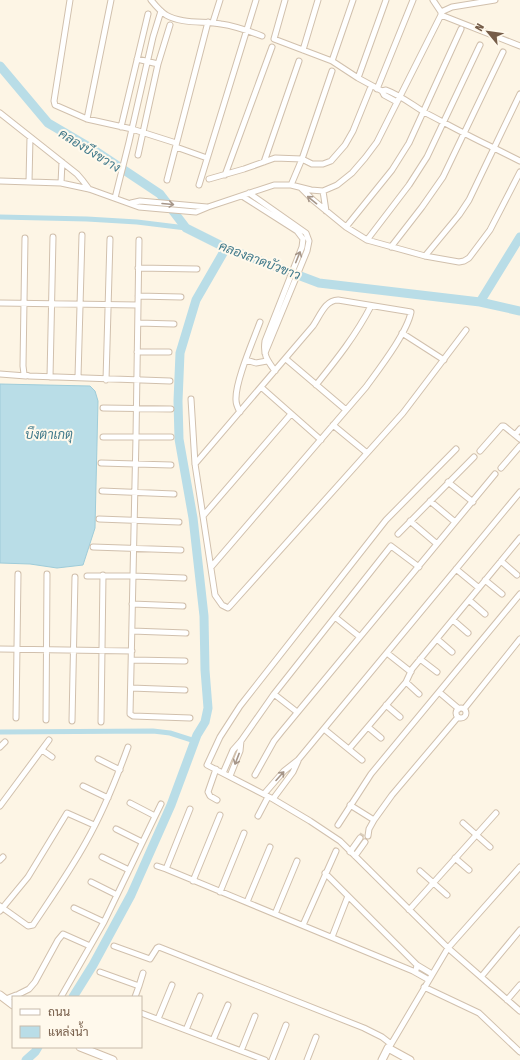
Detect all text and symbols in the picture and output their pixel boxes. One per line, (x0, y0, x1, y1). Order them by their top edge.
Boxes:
north arrow (468, 12, 508, 52)
text: N (472, 21, 487, 33)
water label: คลองบึงขวาง (56, 125, 124, 175)
one-way arrow (307, 196, 318, 205)
one-way arrow (161, 200, 174, 207)
water label: คลองลาดบัวขาว (217, 238, 303, 283)
one-way arrow (295, 252, 303, 264)
water label: บึงตาเกตุ (25, 426, 73, 444)
one-way arrow (232, 752, 240, 764)
one-way arrow (275, 771, 285, 781)
legend (12, 996, 142, 1048)
text: ถนน (48, 1005, 71, 1019)
text: แหล่งน้ำ (48, 1021, 88, 1039)

